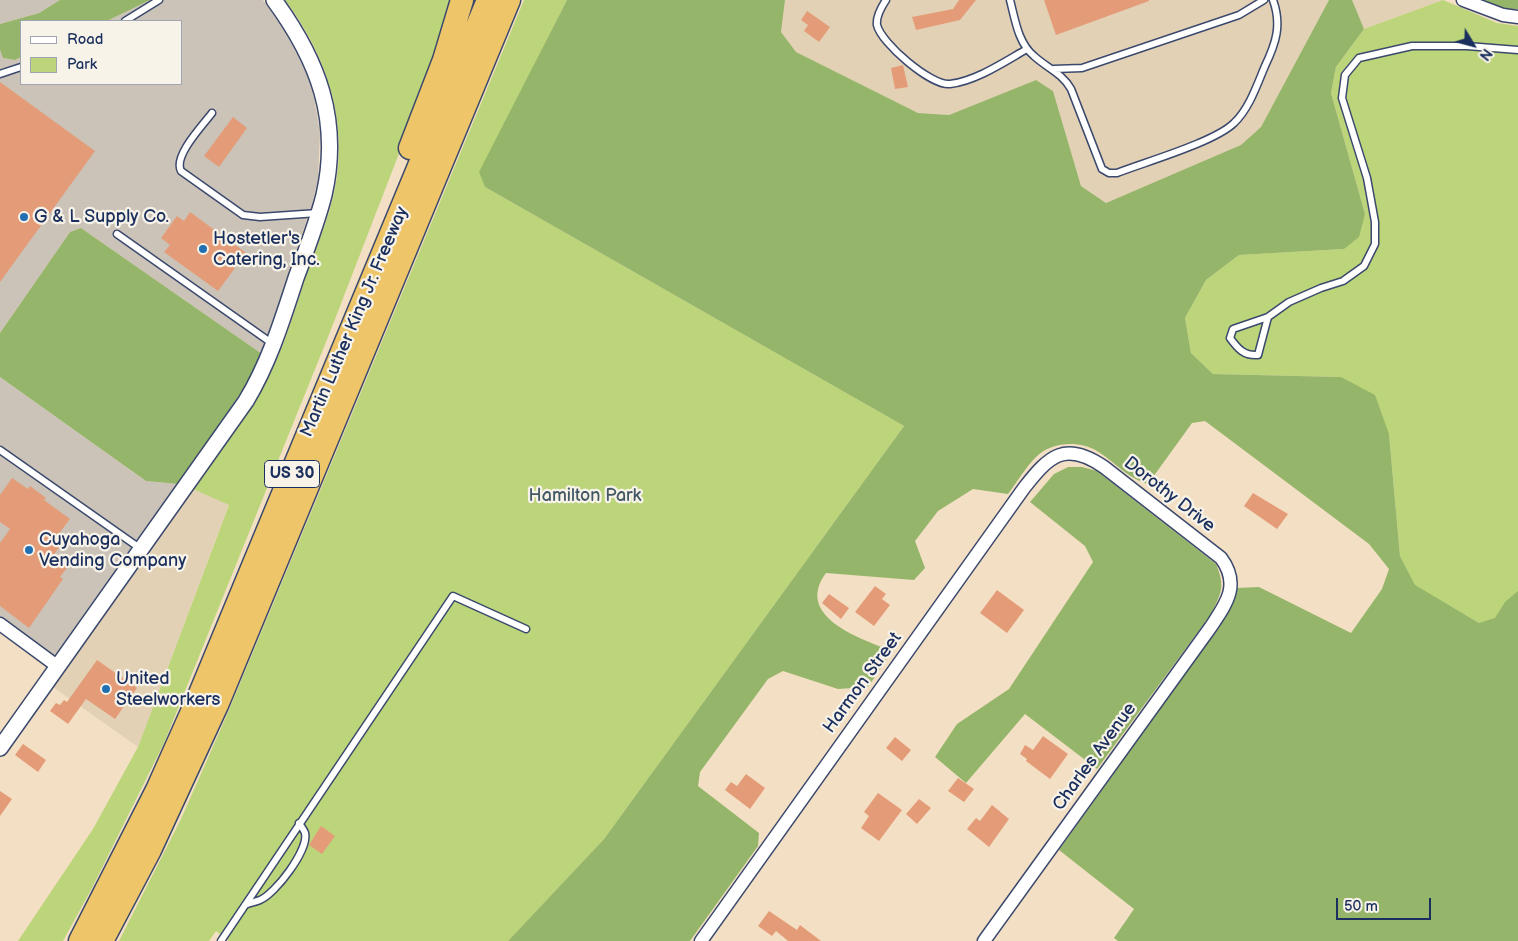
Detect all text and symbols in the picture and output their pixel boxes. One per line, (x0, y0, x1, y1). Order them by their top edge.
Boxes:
legend (20, 20, 182, 85)
north arrow (1448, 20, 1498, 70)
text: Road (67, 30, 103, 49)
text: N (1475, 45, 1495, 64)
text: Park (67, 55, 97, 74)
street label: Martin Luther King Jr. Freeway (297, 203, 413, 441)
place label: G & L Supply Co. (34, 206, 169, 228)
marker: G & L Supply Co. (18, 211, 30, 223)
place label: Hostetler's Catering, Inc. (213, 228, 320, 270)
marker: Hostetler's Catering, Inc. (197, 243, 209, 255)
street label: Dorothy Drive (1119, 453, 1219, 537)
road number: US 30 (264, 460, 320, 488)
park label: Hamilton Park (529, 485, 641, 507)
place label: Cuyahoga Vending Company (39, 529, 186, 572)
marker: Cuyahoga Vending Company (23, 544, 35, 556)
street label: Harmon Street (819, 628, 907, 738)
place label: United Steelworkers (116, 668, 221, 711)
marker: United Steelworkers (100, 683, 112, 695)
street label: Charles Avenue (1049, 699, 1141, 815)
scale bar (1338, 888, 1433, 920)
text: 50 m (1344, 897, 1378, 916)

